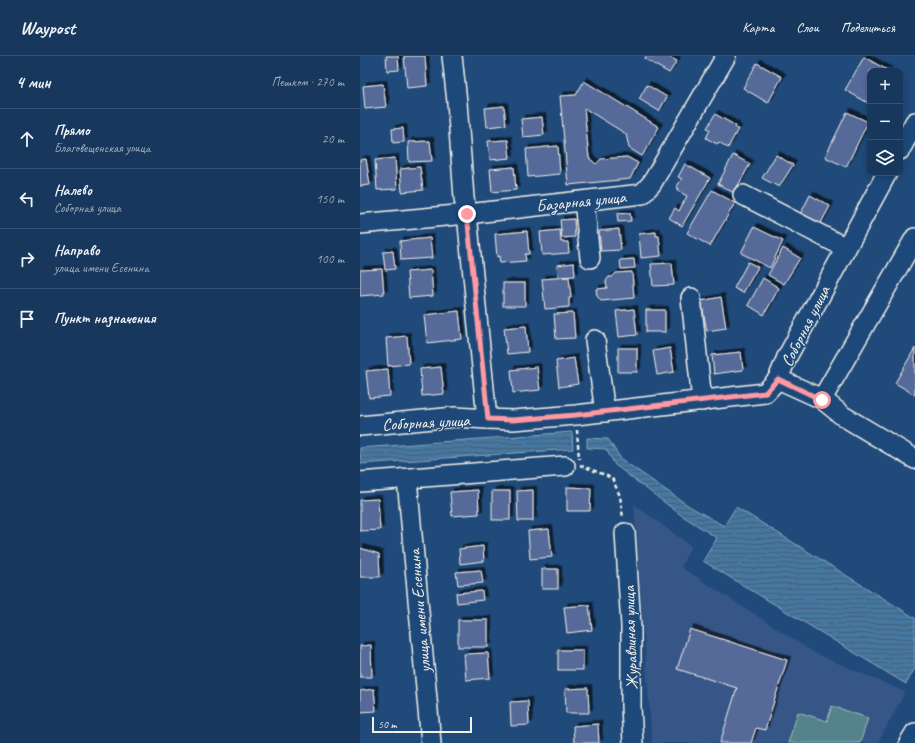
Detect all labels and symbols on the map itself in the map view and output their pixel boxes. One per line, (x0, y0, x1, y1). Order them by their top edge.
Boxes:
street label: Базарная улица (535, 186, 629, 218)
route end (458, 205, 476, 223)
street label: Соборная улица (776, 281, 835, 370)
route start (813, 391, 831, 409)
street label: Соборная улица (382, 410, 472, 435)
street label: улица имени Есенина (403, 546, 435, 675)
street label: Журавлиная улица (618, 585, 643, 690)
scale bar (372, 715, 472, 734)

